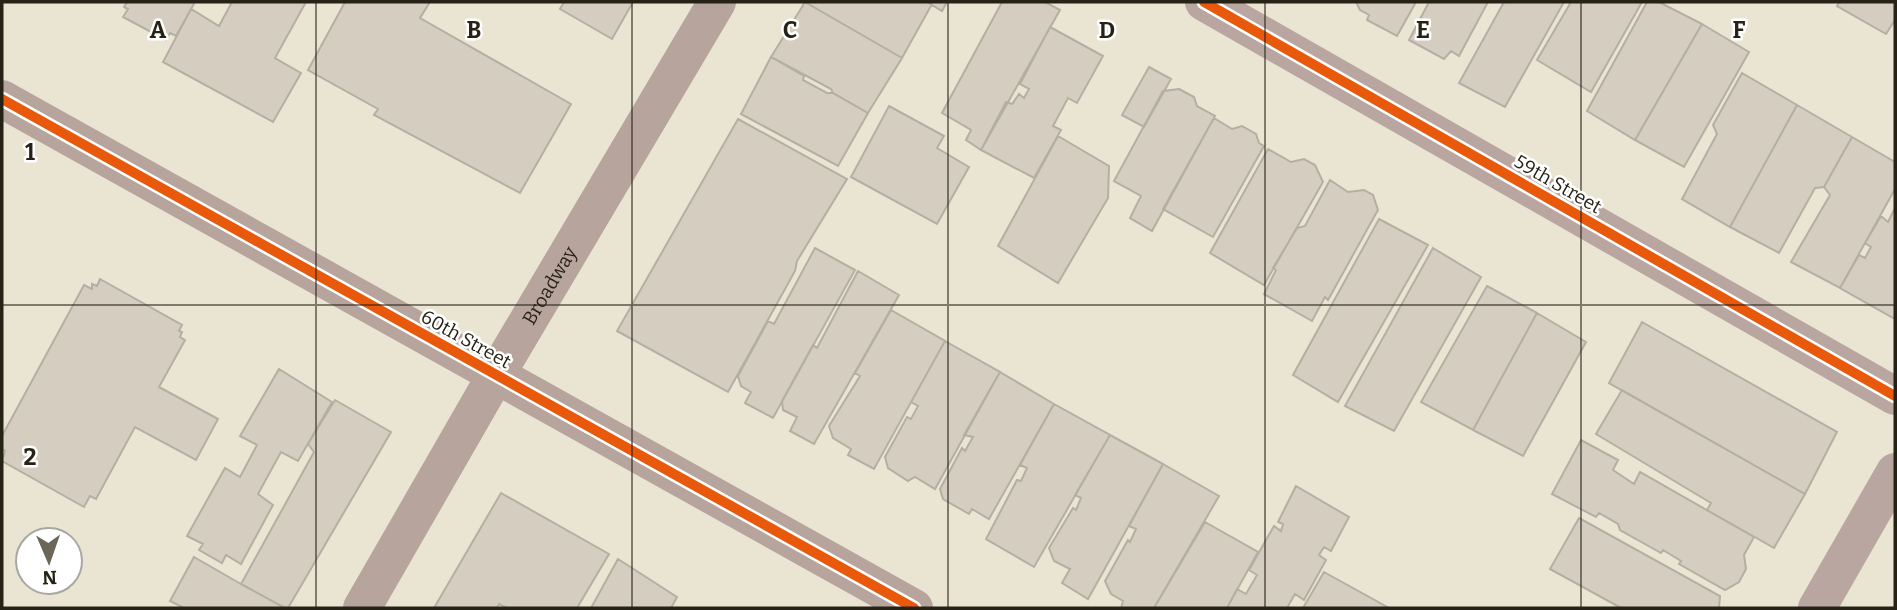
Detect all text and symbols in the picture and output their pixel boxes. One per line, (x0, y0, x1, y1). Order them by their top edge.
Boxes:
text: A (150, 16, 167, 44)
text: B (467, 16, 481, 44)
text: C (783, 16, 797, 44)
text: D (1099, 16, 1115, 44)
text: E (1416, 16, 1430, 44)
text: F (1733, 16, 1746, 44)
text: 1 (25, 138, 35, 166)
street label: 59th Street (1510, 150, 1606, 218)
street label: Broadway (517, 241, 582, 329)
street label: 60th Street (417, 305, 515, 373)
text: 2 (24, 443, 37, 471)
north arrow (14, 526, 84, 596)
text: N (42, 566, 57, 589)

